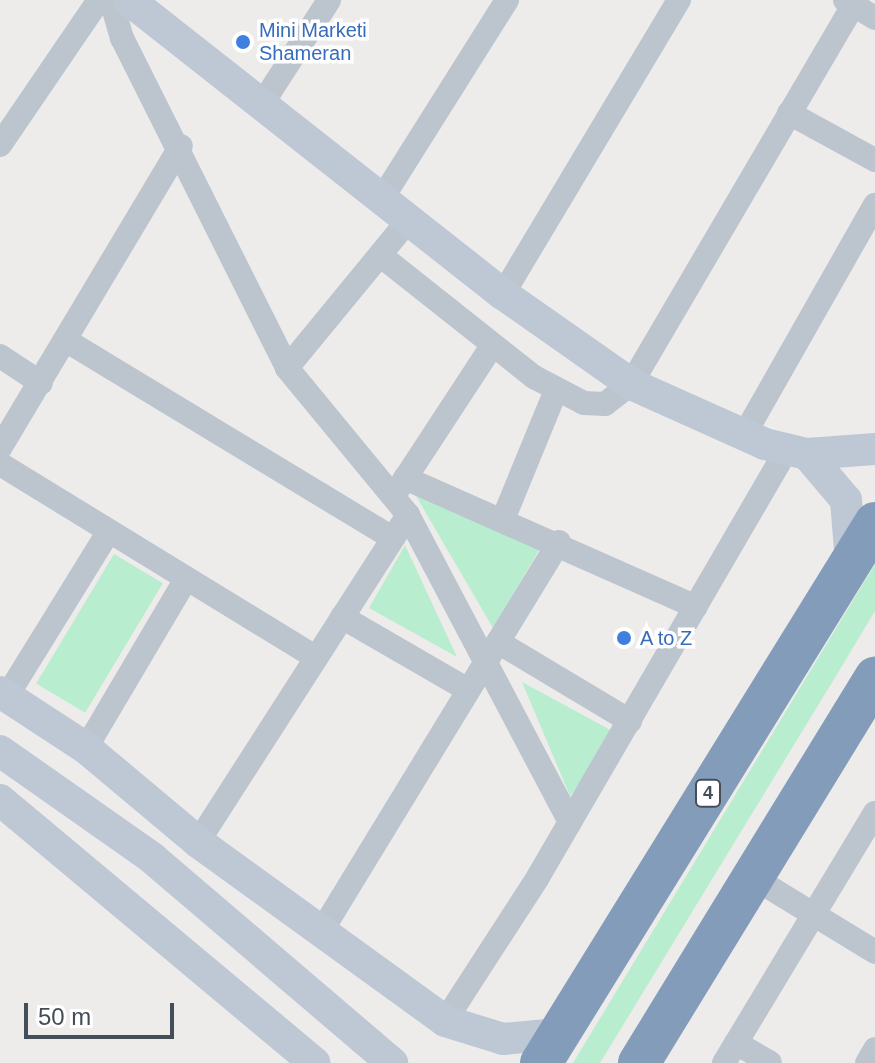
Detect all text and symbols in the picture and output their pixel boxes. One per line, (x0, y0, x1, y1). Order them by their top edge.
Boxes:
place label: Mini Marketi Shameran (259, 18, 367, 65)
marker: Mini Marketi Shameran (234, 33, 252, 51)
place label: A to Z (640, 626, 693, 650)
marker: A to Z (615, 629, 633, 647)
road number: 4 (694, 779, 722, 807)
scale bar (28, 987, 178, 1037)
text: 50 m (38, 1003, 91, 1030)

